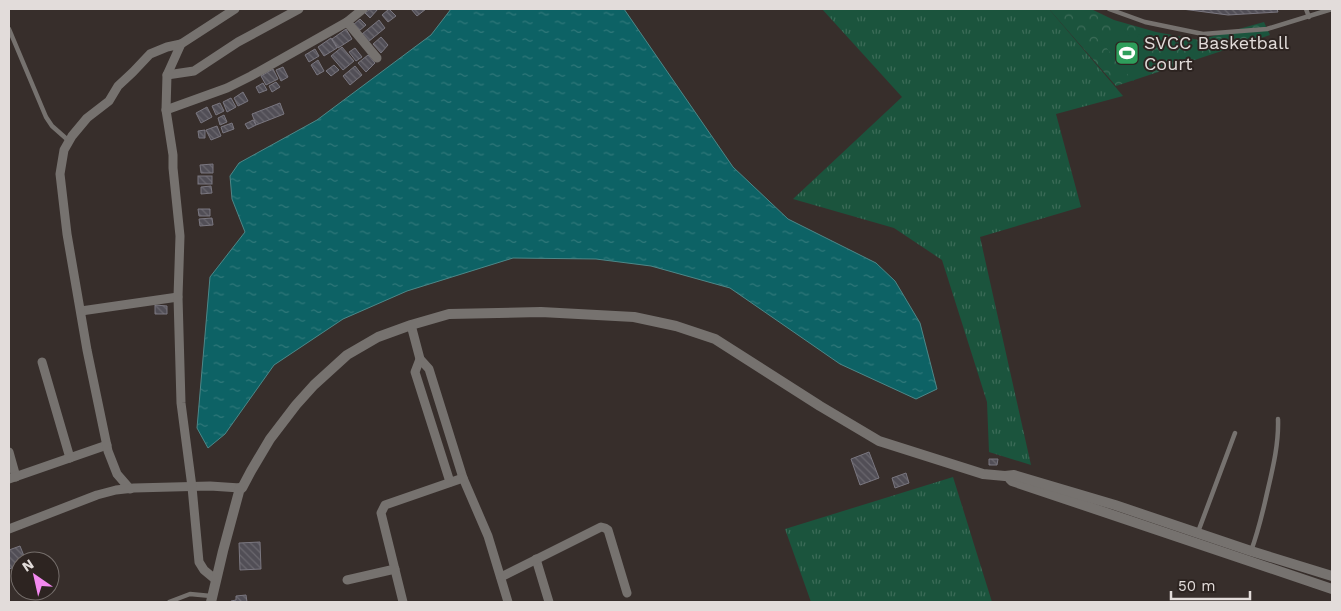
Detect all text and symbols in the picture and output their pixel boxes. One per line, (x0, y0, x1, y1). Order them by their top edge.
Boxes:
place label: SVCC Basketball Court (1144, 32, 1289, 74)
sports icon: SVCC Basketball Court (1114, 40, 1140, 66)
north arrow (10, 551, 60, 601)
text: N (19, 556, 37, 575)
scale bar (1171, 568, 1250, 600)
text: 50 m (1178, 577, 1215, 595)

